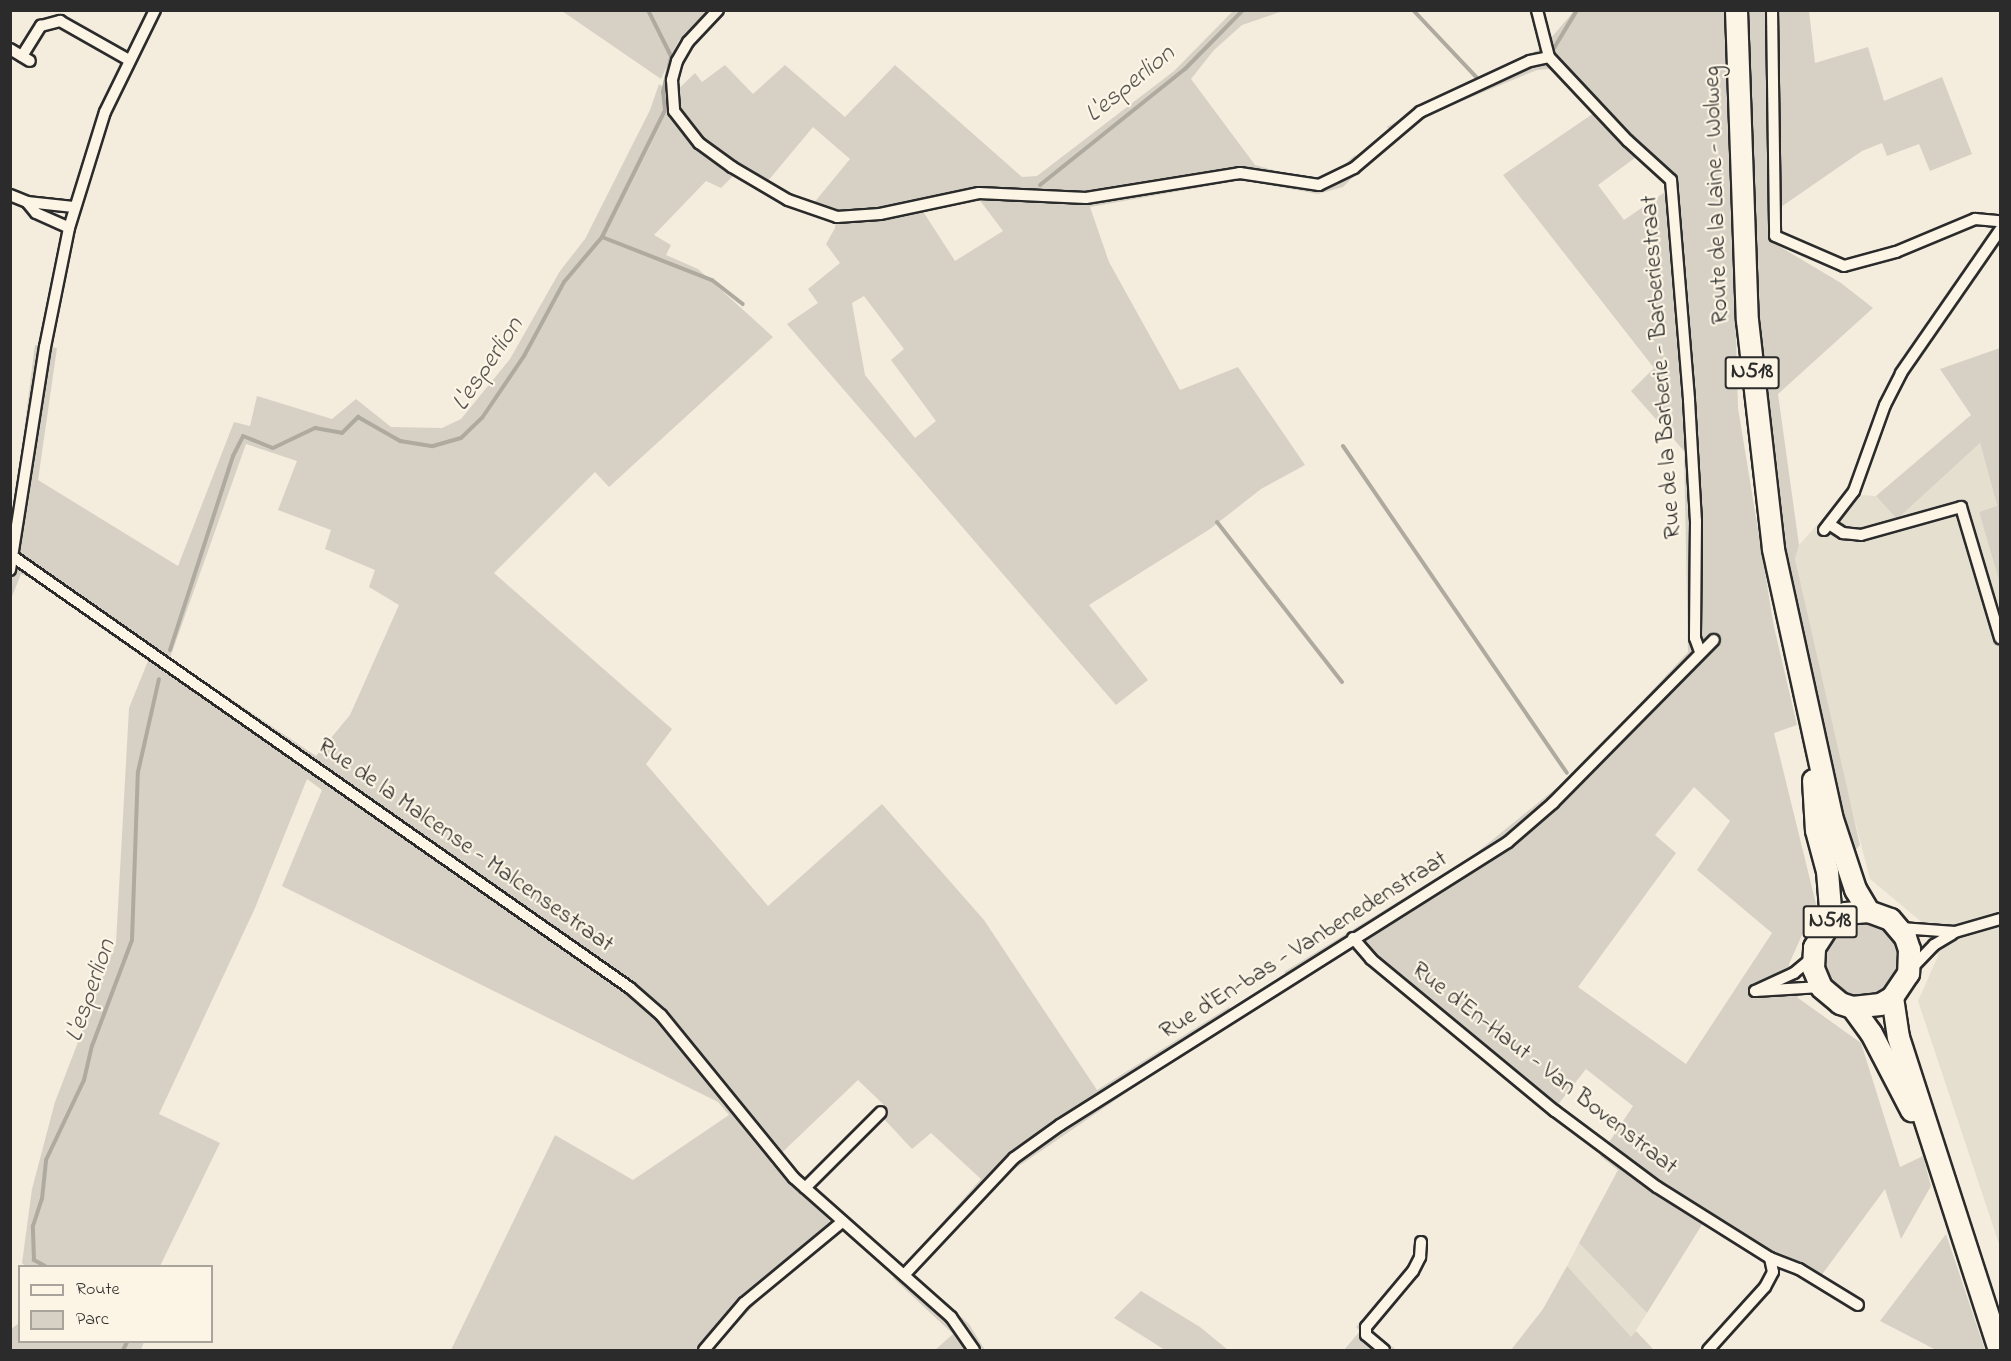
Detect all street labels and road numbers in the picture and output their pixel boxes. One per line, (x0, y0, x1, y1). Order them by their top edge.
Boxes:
street label: Route de la Laine - Wolweg (1698, 65, 1736, 325)
street label: Rue de la Barberie - Barberiestraat (1636, 194, 1688, 540)
road number: N518 (1724, 354, 1780, 392)
street label: Rue de la Malcense - Malcensestraat (311, 732, 619, 960)
street label: Rue d'En-bas - Vanbenedenstraat (1155, 845, 1453, 1047)
road number: N518 (1802, 903, 1858, 941)
street label: Rue d'En-Haut - Van Bovenstraat (1405, 956, 1683, 1182)

